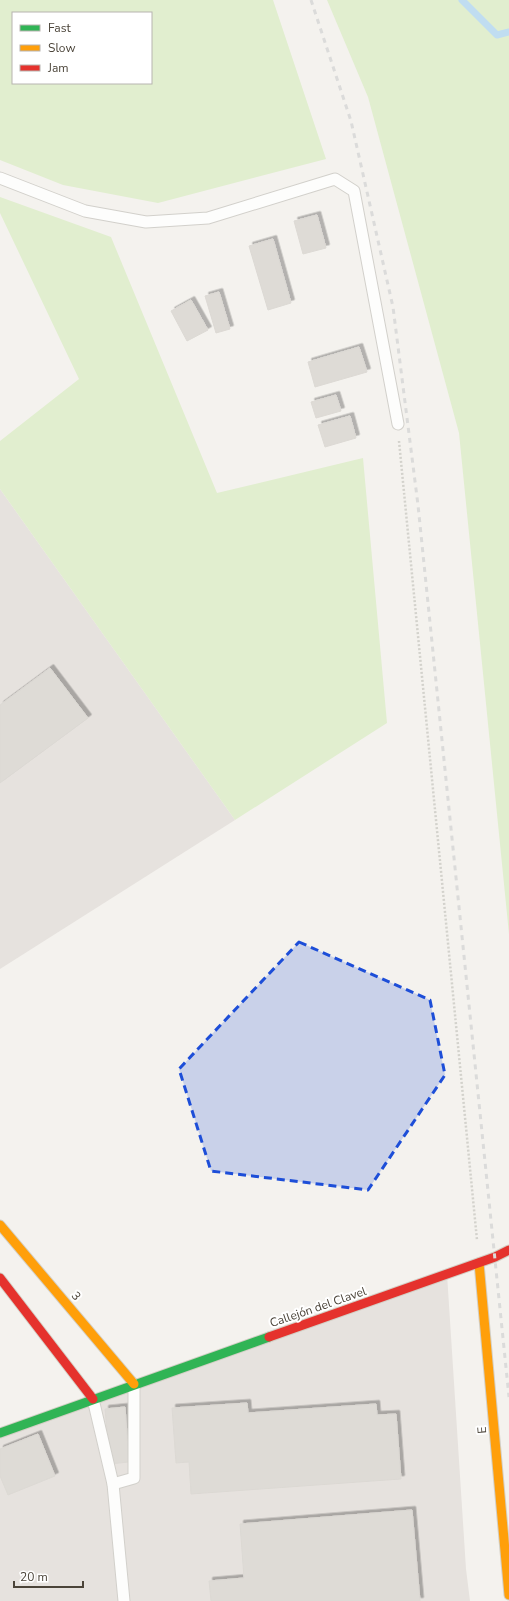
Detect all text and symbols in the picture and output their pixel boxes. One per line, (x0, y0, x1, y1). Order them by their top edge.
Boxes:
legend (12, 12, 152, 84)
text: Fast (48, 20, 71, 36)
text: Slow (48, 40, 76, 56)
text: Jam (47, 60, 69, 76)
street label: Callejón del Clavel (268, 1283, 369, 1331)
street label: 3 (68, 1288, 84, 1304)
street label: E (474, 1426, 490, 1434)
scale bar (14, 1563, 83, 1589)
text: 20 m (20, 1569, 48, 1585)

